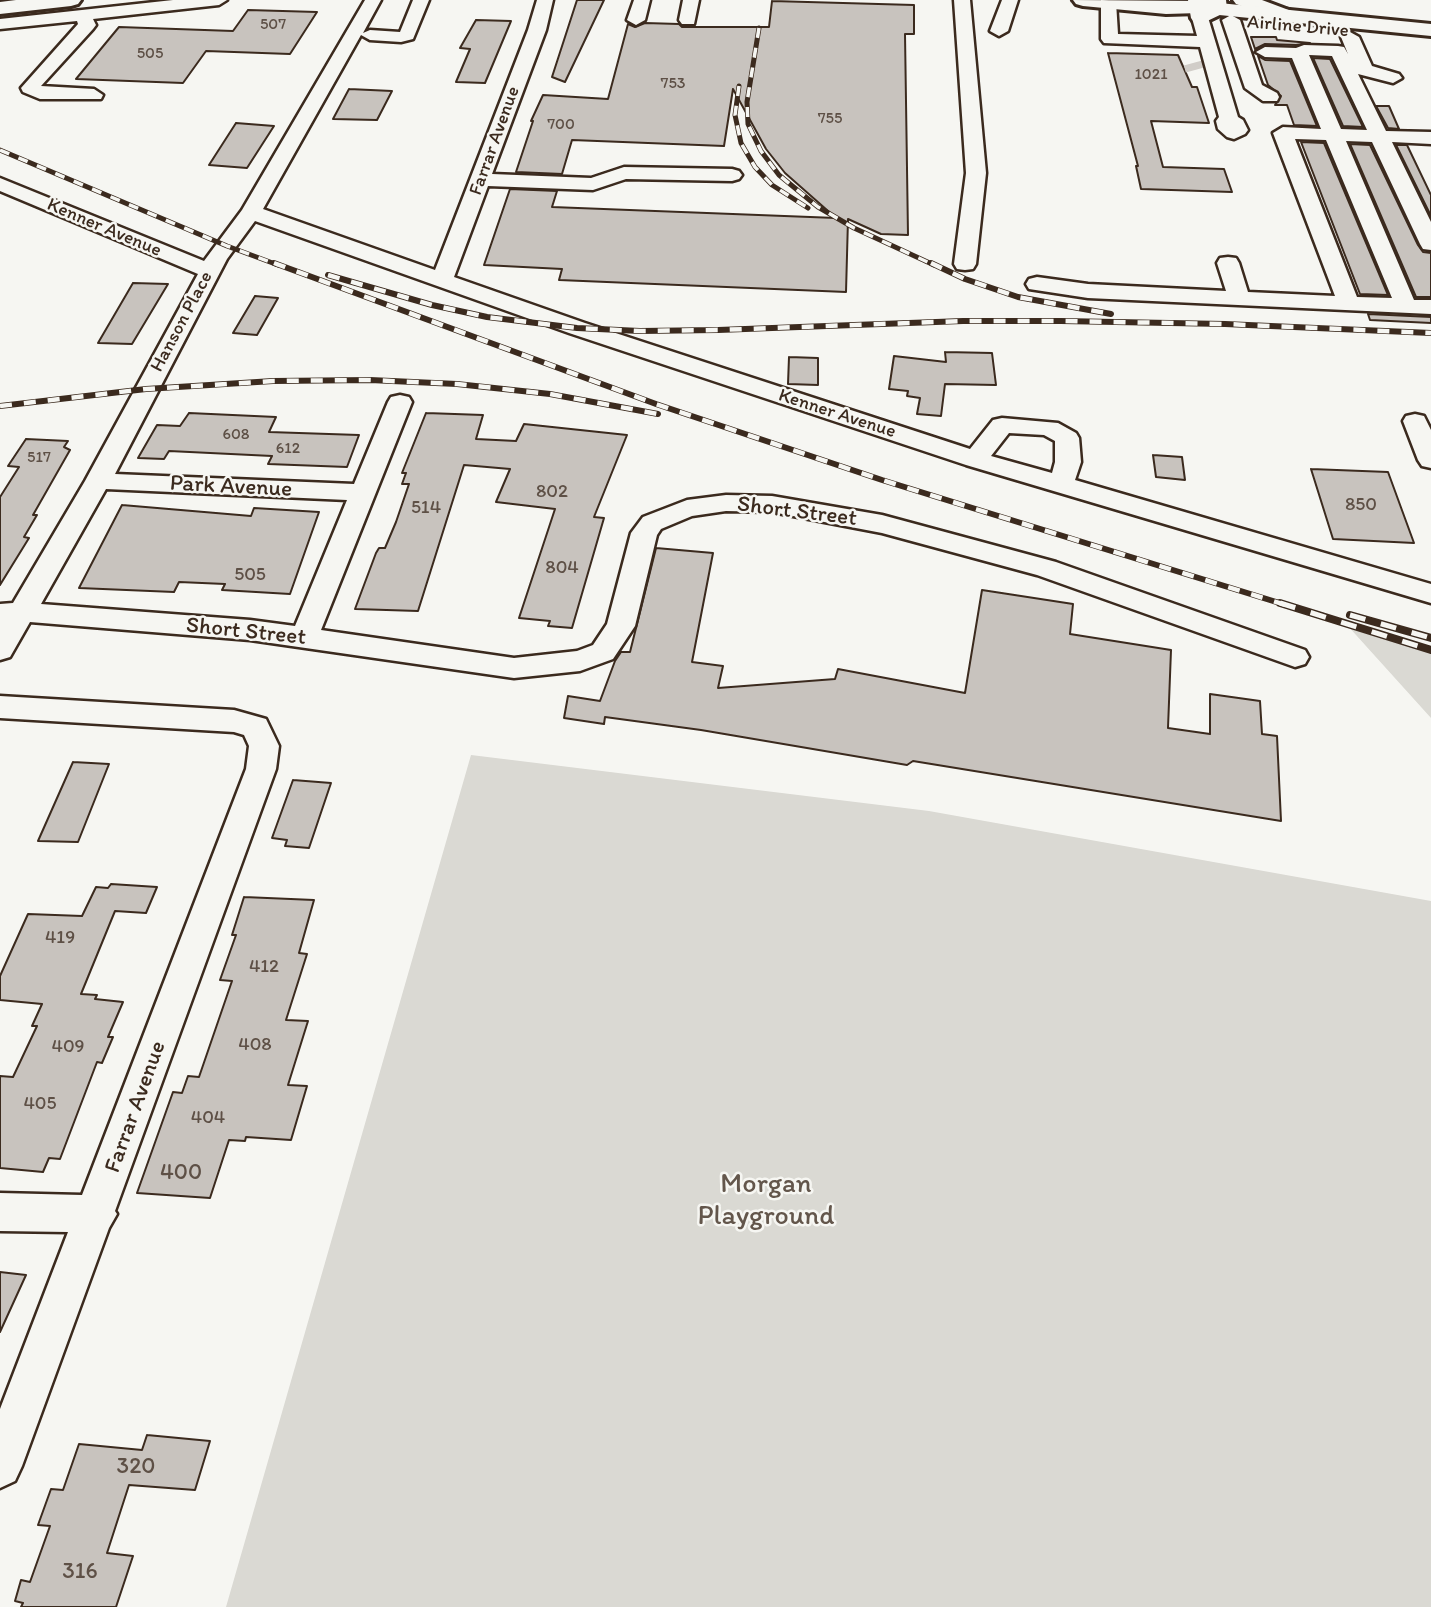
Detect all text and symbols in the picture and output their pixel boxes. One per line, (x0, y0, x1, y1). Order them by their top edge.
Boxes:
street label: Airline Drive (1246, 11, 1350, 43)
house number: 507 (260, 15, 286, 35)
house number: 505 (137, 44, 163, 64)
house number: 1021 (1134, 65, 1168, 85)
house number: 753 (660, 74, 686, 94)
street label: Farrar Avenue (465, 83, 525, 199)
house number: 755 (818, 109, 842, 129)
house number: 700 (547, 115, 575, 135)
street label: Kenner Avenue (43, 194, 165, 262)
street label: Hanson Place (146, 268, 218, 376)
street label: Kenner Avenue (775, 384, 899, 444)
house number: 608 (222, 425, 250, 445)
house number: 612 (276, 439, 300, 459)
house number: 517 (27, 448, 51, 468)
street label: Park Avenue (169, 470, 293, 504)
house number: 802 (536, 481, 568, 503)
street label: Short Street (736, 491, 858, 533)
house number: 850 (1345, 494, 1377, 516)
house number: 514 (411, 497, 441, 519)
house number: 804 (545, 557, 579, 579)
house number: 505 (234, 564, 266, 586)
street label: Short Street (185, 612, 307, 652)
house number: 419 (45, 927, 75, 949)
house number: 412 (249, 956, 279, 978)
house number: 408 (238, 1034, 272, 1056)
house number: 409 (51, 1036, 85, 1058)
street label: Farrar Avenue (99, 1037, 173, 1177)
house number: 405 (23, 1093, 57, 1115)
house number: 404 (191, 1107, 225, 1129)
house number: 400 (160, 1159, 202, 1187)
park label: Morgan Playground (697, 1168, 835, 1234)
house number: 320 (117, 1453, 155, 1481)
house number: 316 (62, 1558, 98, 1586)

